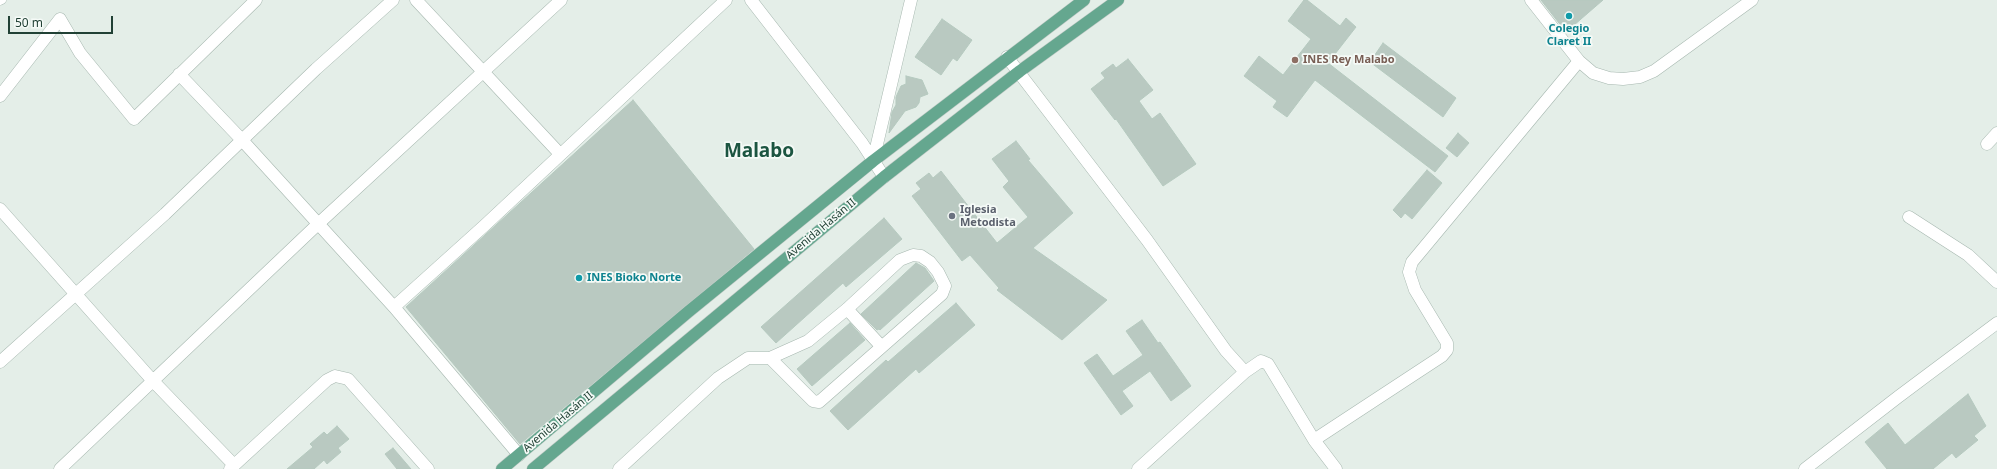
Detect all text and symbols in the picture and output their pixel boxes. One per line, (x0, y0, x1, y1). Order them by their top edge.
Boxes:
scale bar (10, 8, 115, 34)
marker: Colegio Claret II (1564, 11, 1574, 21)
text: 50 m (15, 14, 43, 31)
place label: Colegio Claret II (1547, 22, 1591, 48)
place label: INES Rey Malabo (1303, 53, 1395, 67)
marker: INES Rey Malabo (1290, 55, 1300, 65)
district label: Malabo (724, 141, 794, 163)
street label: Avenida Hasán II (783, 196, 859, 262)
place label: Iglesia Metodista (960, 203, 1016, 229)
marker: Iglesia Metodista (947, 211, 957, 221)
place label: INES Bioko Norte (587, 271, 681, 285)
marker: INES Bioko Norte (574, 273, 584, 283)
street label: Avenida Hasán II (520, 389, 596, 455)

